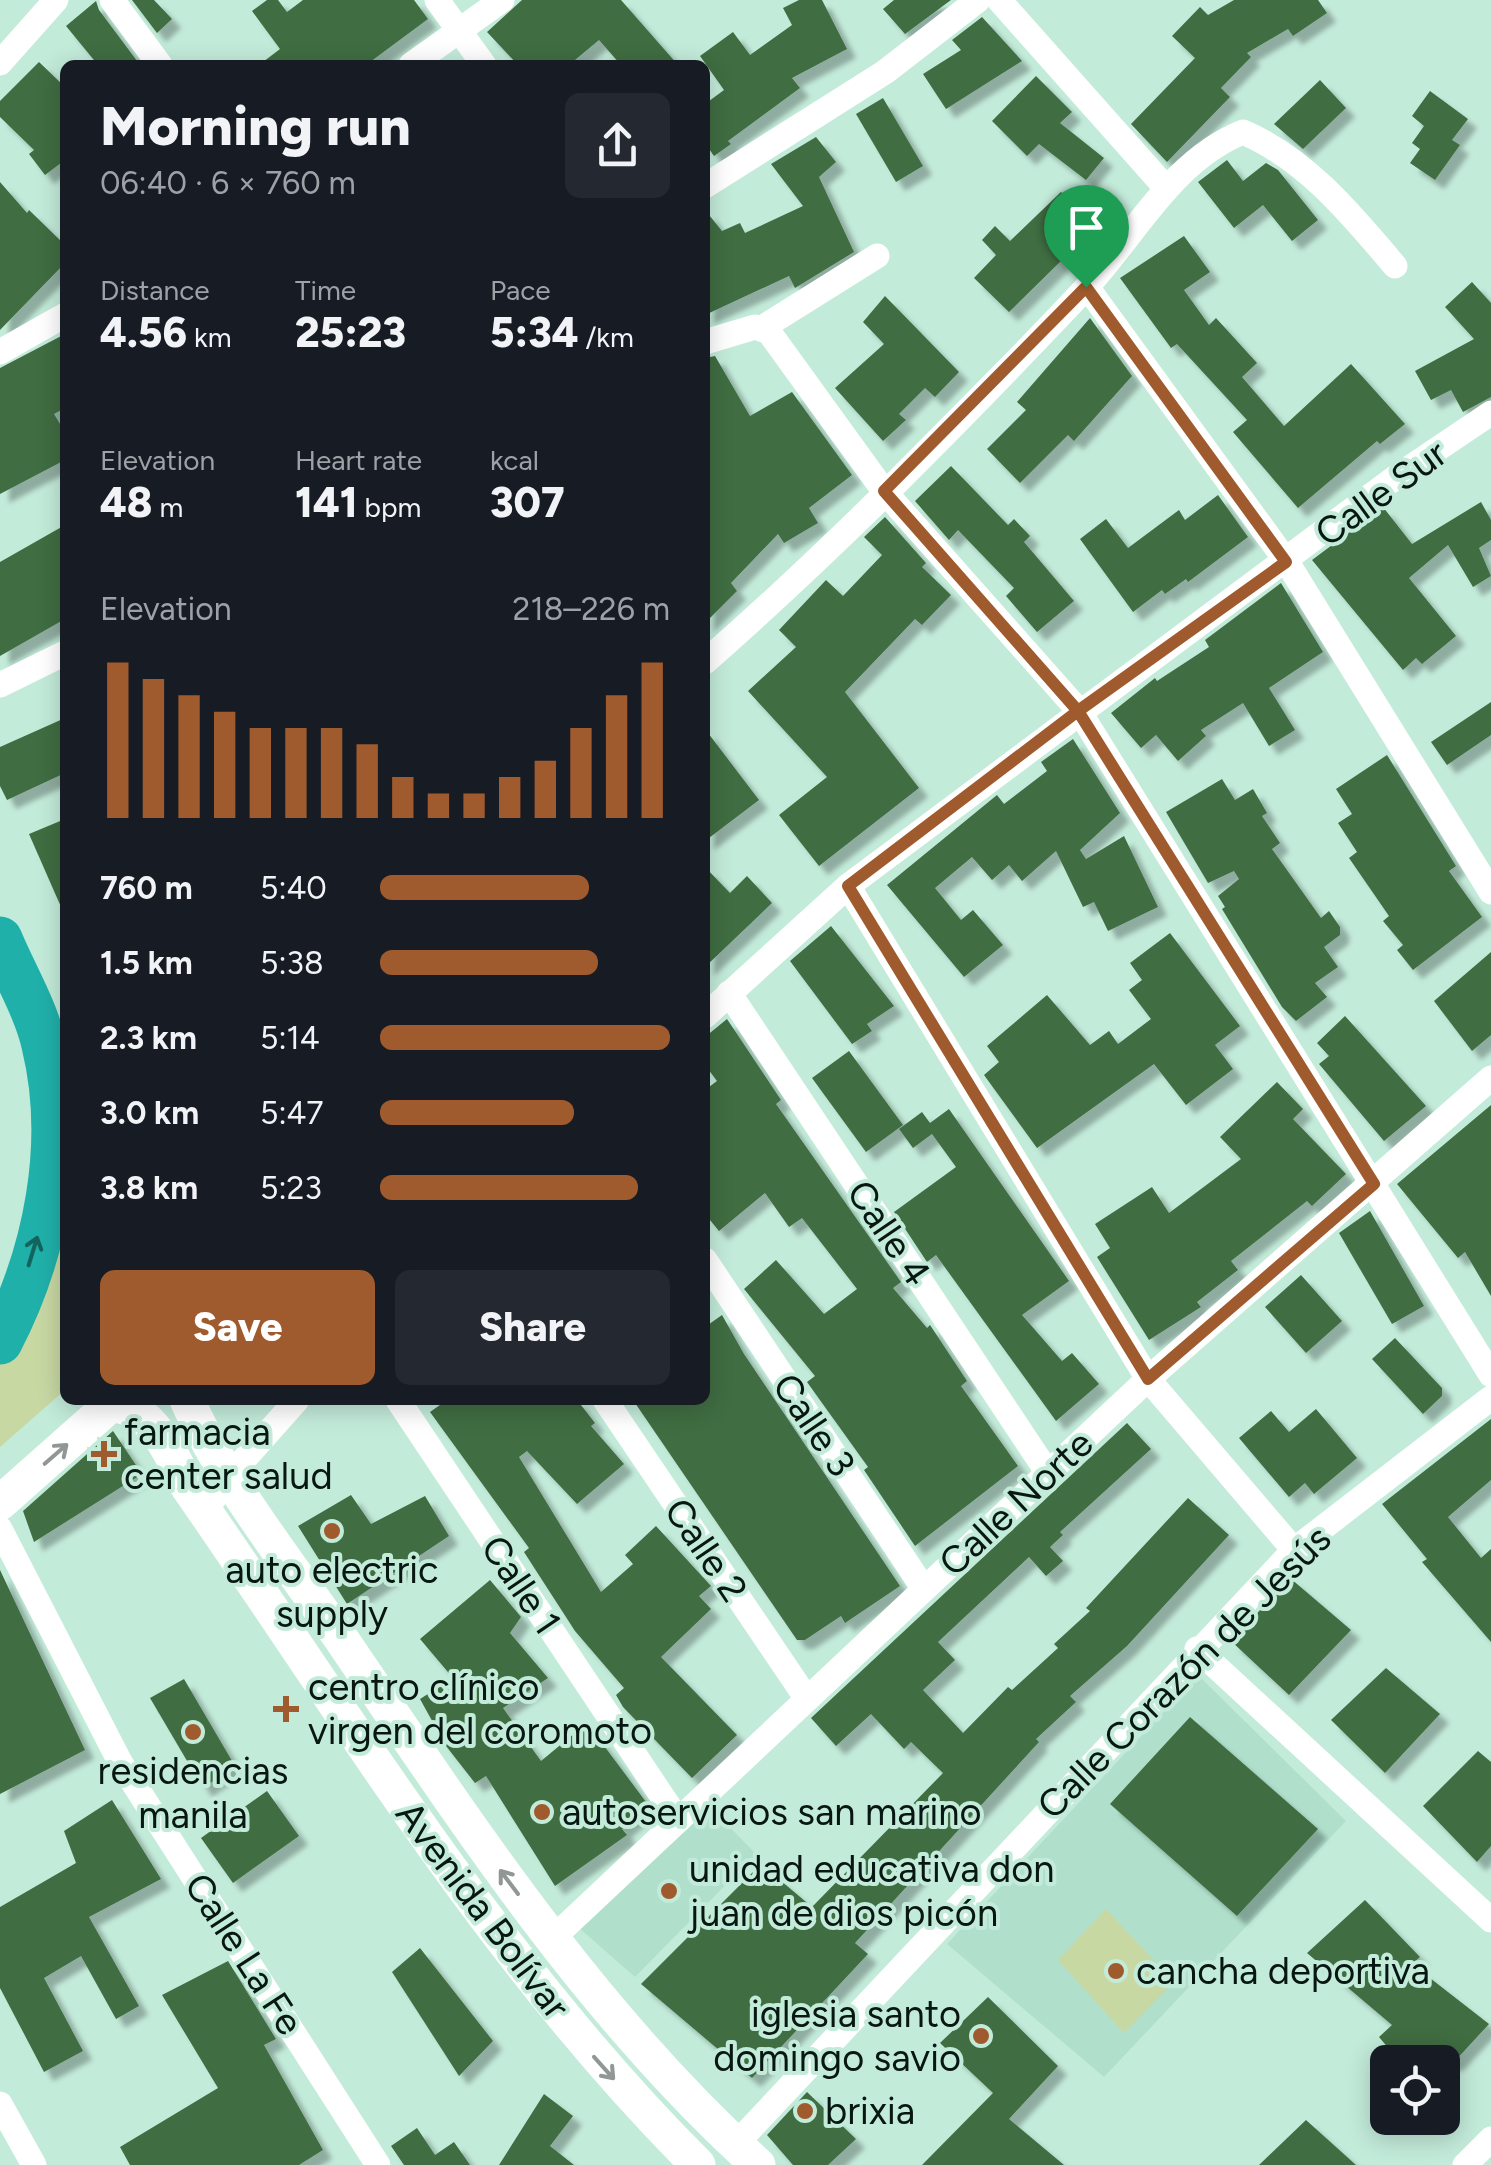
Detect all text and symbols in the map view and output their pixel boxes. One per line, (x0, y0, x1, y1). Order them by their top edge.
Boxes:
text: Morning run (100, 93, 411, 159)
button: share (565, 93, 670, 198)
text: 06:40 · 6 × 760 m (100, 164, 356, 202)
pin (1044, 185, 1129, 288)
icon: arrive (1059, 200, 1114, 255)
text: Distance (100, 273, 210, 307)
text: Time (295, 273, 356, 307)
text: Pace (490, 273, 551, 307)
text: 4.56 (100, 307, 187, 358)
text: 25:23 (295, 307, 406, 358)
text: 5:34 (490, 307, 579, 358)
text: km (187, 320, 232, 354)
text: /km (579, 320, 634, 354)
street label: Calle Sur (1306, 430, 1456, 556)
text: Elevation (100, 443, 215, 477)
text: Heart rate (295, 443, 422, 477)
text: kcal (490, 443, 539, 477)
text: 48 (100, 477, 153, 528)
text: 141 (295, 477, 358, 528)
text: 307 (490, 477, 565, 528)
text: m (153, 490, 183, 524)
text: bpm (358, 490, 421, 524)
text: Elevation (100, 590, 232, 628)
text: 218–226 m (513, 590, 670, 628)
text: 760 m (100, 869, 193, 907)
text: 5:40 (260, 869, 327, 907)
text: 1.5 km (100, 944, 193, 982)
text: 5:38 (260, 944, 324, 982)
text: 2.3 km (100, 1019, 197, 1057)
text: 5:14 (260, 1019, 320, 1057)
text: 3.0 km (100, 1094, 199, 1132)
text: 5:47 (260, 1094, 324, 1132)
text: 3.8 km (100, 1169, 198, 1207)
text: 5:23 (260, 1169, 322, 1207)
street label: Calle 4 (837, 1172, 941, 1294)
one-way arrow (25, 1235, 43, 1267)
button: Save (100, 1270, 375, 1385)
button: Share (395, 1270, 670, 1385)
street label: Calle 3 (763, 1365, 865, 1485)
place label: farmacia center salud (124, 1409, 333, 1499)
street label: Calle Norte (930, 1420, 1102, 1586)
marker: farmacia center salud (93, 1443, 115, 1465)
one-way arrow (43, 1444, 69, 1466)
street label: Calle 2 (655, 1490, 757, 1610)
street label: Calle Corazón de Jesús (1028, 1516, 1340, 1828)
marker: auto electric supply (321, 1520, 343, 1542)
street label: Calle 1 (471, 1527, 571, 1643)
place label: auto electric supply (225, 1547, 439, 1637)
place label: centro clínico virgen del coromoto (308, 1664, 652, 1754)
marker: centro clínico virgen del coromoto (273, 1696, 299, 1722)
marker: residencias manila (182, 1721, 204, 1743)
place label: residencias manila (98, 1748, 288, 1838)
place label: autoservicios san marino (562, 1789, 982, 1835)
street label: Avenida Bolívar (386, 1792, 580, 2028)
marker: autoservicios san marino (531, 1801, 553, 1823)
place label: unidad educativa don juan de dios picón (686, 1846, 1054, 1936)
street label: Calle La Fe (175, 1865, 313, 2043)
one-way arrow (498, 1869, 519, 1896)
marker: unidad educativa don juan de dios picón (658, 1880, 680, 1902)
place label: cancha deportiva (1136, 1948, 1430, 1994)
marker: cancha deportiva (1105, 1960, 1127, 1982)
place label: iglesia santo domingo savio (713, 1991, 961, 2081)
marker: iglesia santo domingo savio (970, 2025, 992, 2047)
map controls (1370, 2045, 1460, 2135)
button: locate (1370, 2045, 1460, 2135)
one-way arrow (593, 2054, 615, 2080)
place label: brixia (825, 2088, 915, 2134)
marker: brixia (794, 2100, 816, 2122)

